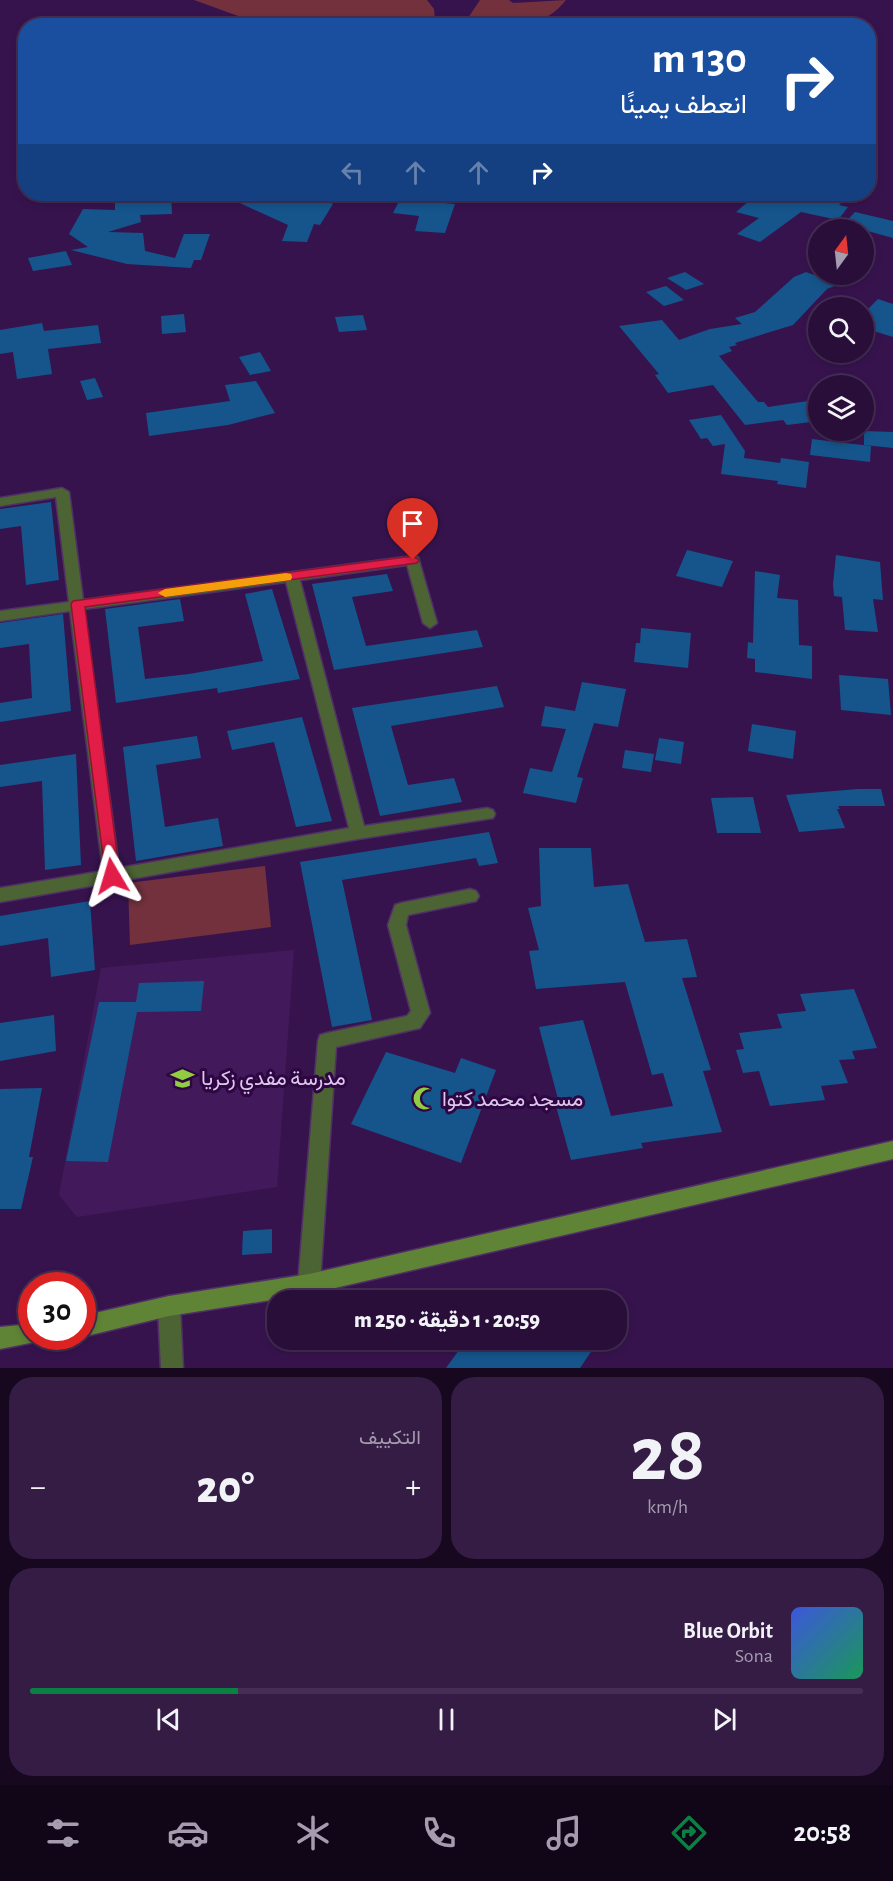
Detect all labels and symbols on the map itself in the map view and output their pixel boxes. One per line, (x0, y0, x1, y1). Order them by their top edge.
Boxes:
north arrow (808, 219, 874, 285)
pin (387, 498, 438, 560)
position arrow (80, 844, 144, 908)
school or university icon: مدرسة مفدي زكريا (170, 1065, 196, 1091)
place label: مدرسة مفدي زكريا (201, 1068, 346, 1095)
mosque icon: مسجد محمد كتوا (411, 1086, 437, 1112)
place label: مسجد محمد كتوا (442, 1089, 583, 1112)
speed limit sign: 30 (18, 1272, 96, 1350)

